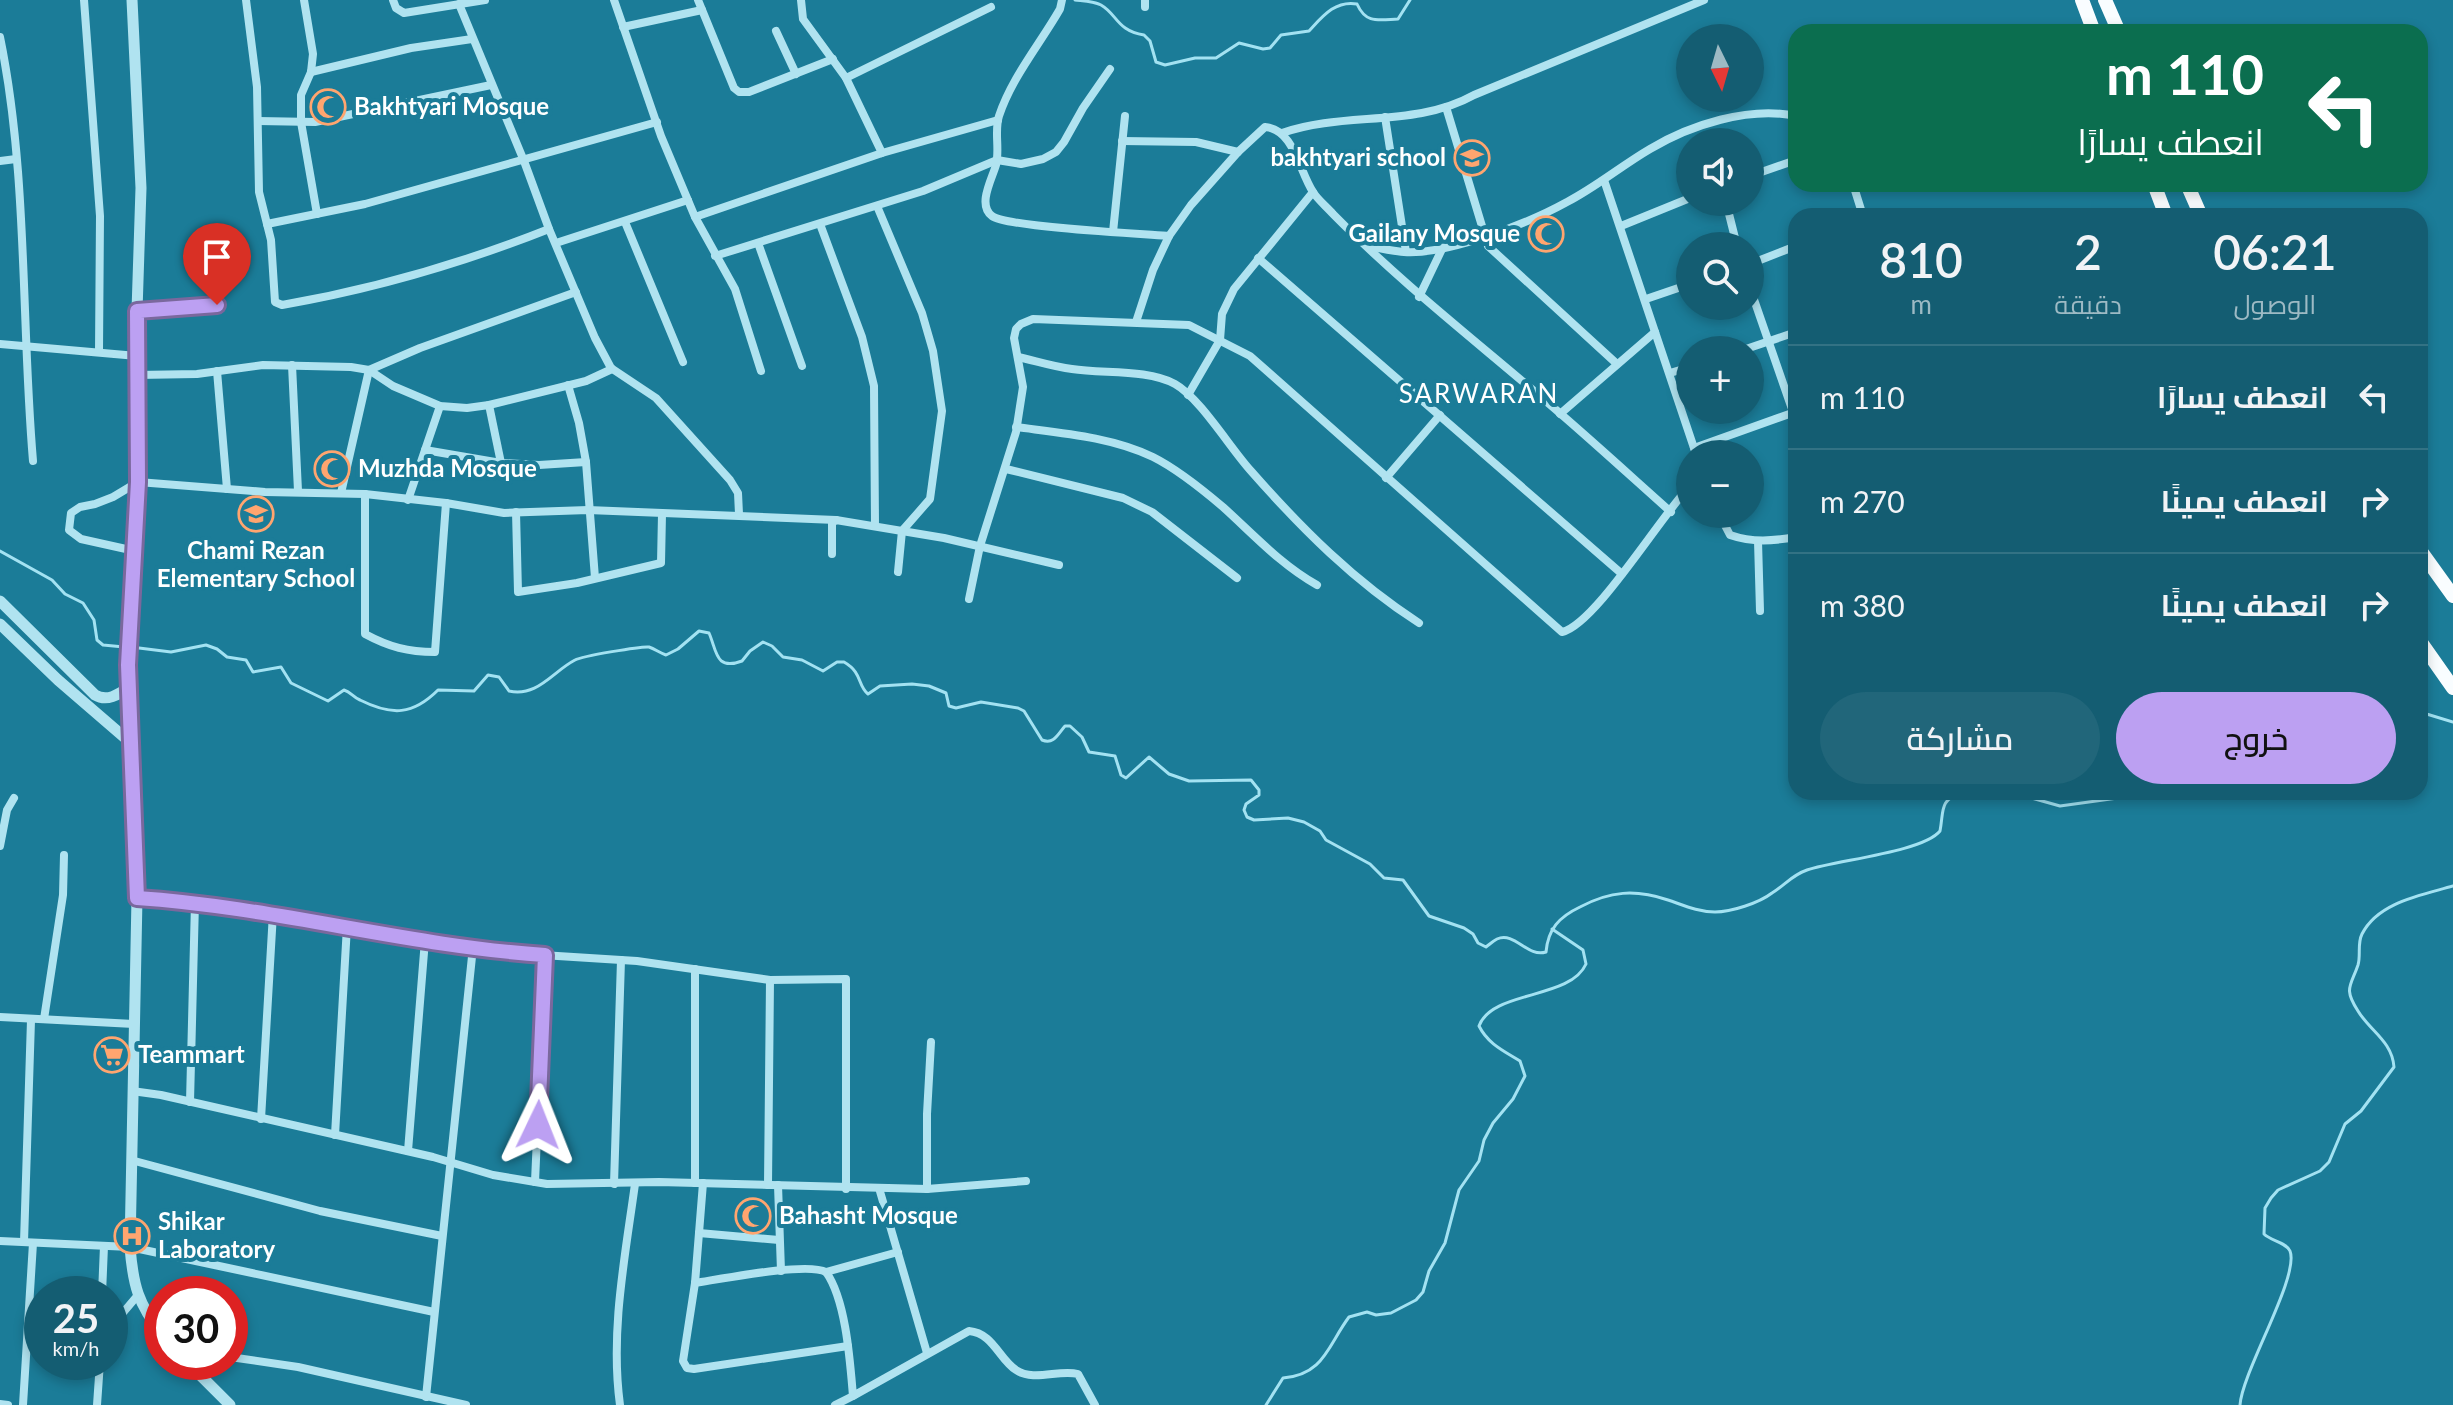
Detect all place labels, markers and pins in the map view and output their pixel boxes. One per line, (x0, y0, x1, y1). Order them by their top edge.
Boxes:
mosque icon: Bakhtyari Mosque (309, 88, 347, 126)
place label: Bakhtyari Mosque (354, 91, 549, 120)
school or university icon: bakhtyari school (1453, 139, 1491, 177)
place label: bakhtyari school (1270, 142, 1446, 171)
mosque icon: Gailany Mosque (1527, 215, 1565, 253)
place label: Gailany Mosque (1348, 218, 1520, 247)
pin (183, 223, 251, 305)
mosque icon: Muzhda Mosque (313, 450, 351, 488)
place label: Muzhda Mosque (358, 453, 537, 482)
school or university icon: Chami Rezan Elementary School (237, 495, 275, 533)
place label: Chami Rezan Elementary School (157, 535, 355, 592)
supermarket icon: Teammart (93, 1036, 131, 1074)
place label: Teammart (138, 1039, 245, 1068)
mosque icon: Bahasht Mosque (734, 1197, 772, 1235)
place label: Bahasht Mosque (779, 1200, 958, 1229)
place label: Shikar Laboratory (158, 1206, 275, 1263)
hospital icon: Shikar Laboratory (113, 1217, 151, 1255)

